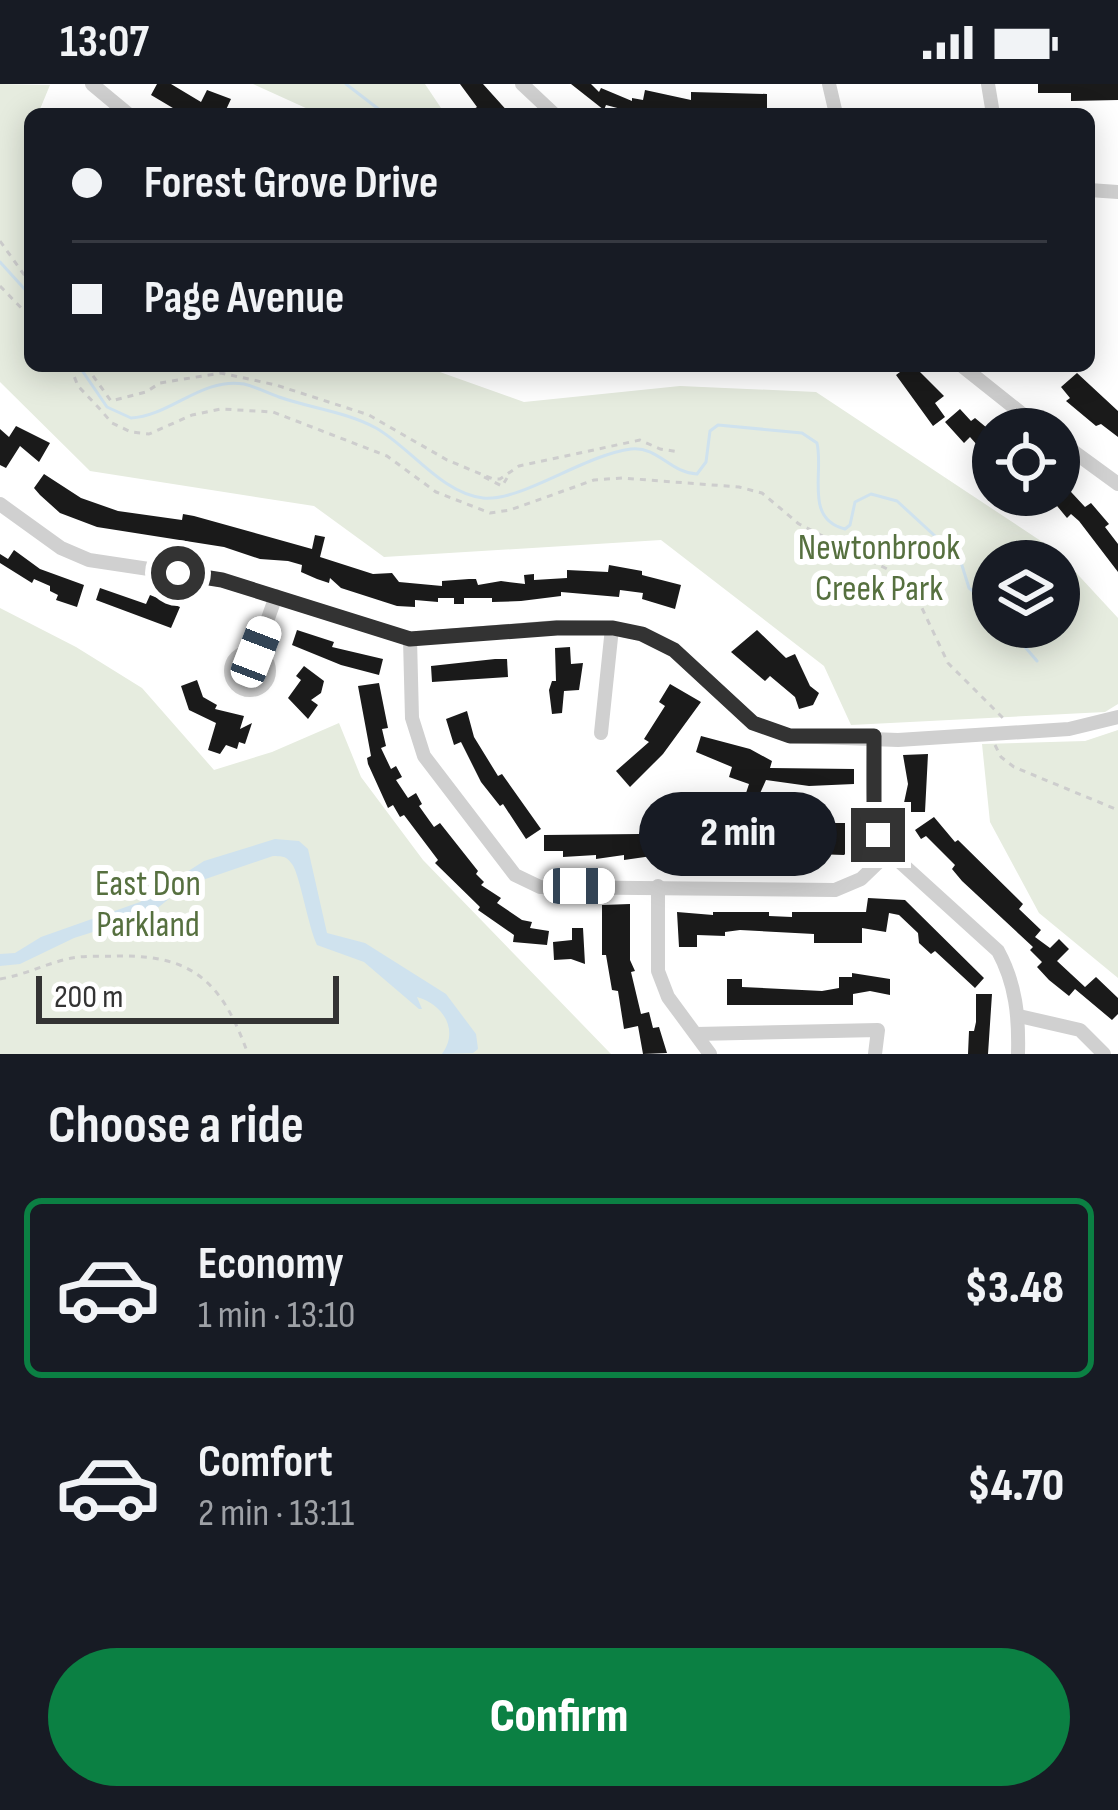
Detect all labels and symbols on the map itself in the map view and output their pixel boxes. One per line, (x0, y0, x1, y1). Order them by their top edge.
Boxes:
park label: Newtonbrook Creek Park (798, 527, 960, 611)
route start (151, 546, 205, 600)
car (226, 612, 286, 692)
callout: 2 min (638, 793, 836, 877)
route end (851, 808, 905, 862)
park label: East Don Parkland (95, 863, 201, 947)
car (543, 868, 615, 904)
scale bar (36, 970, 339, 1023)

